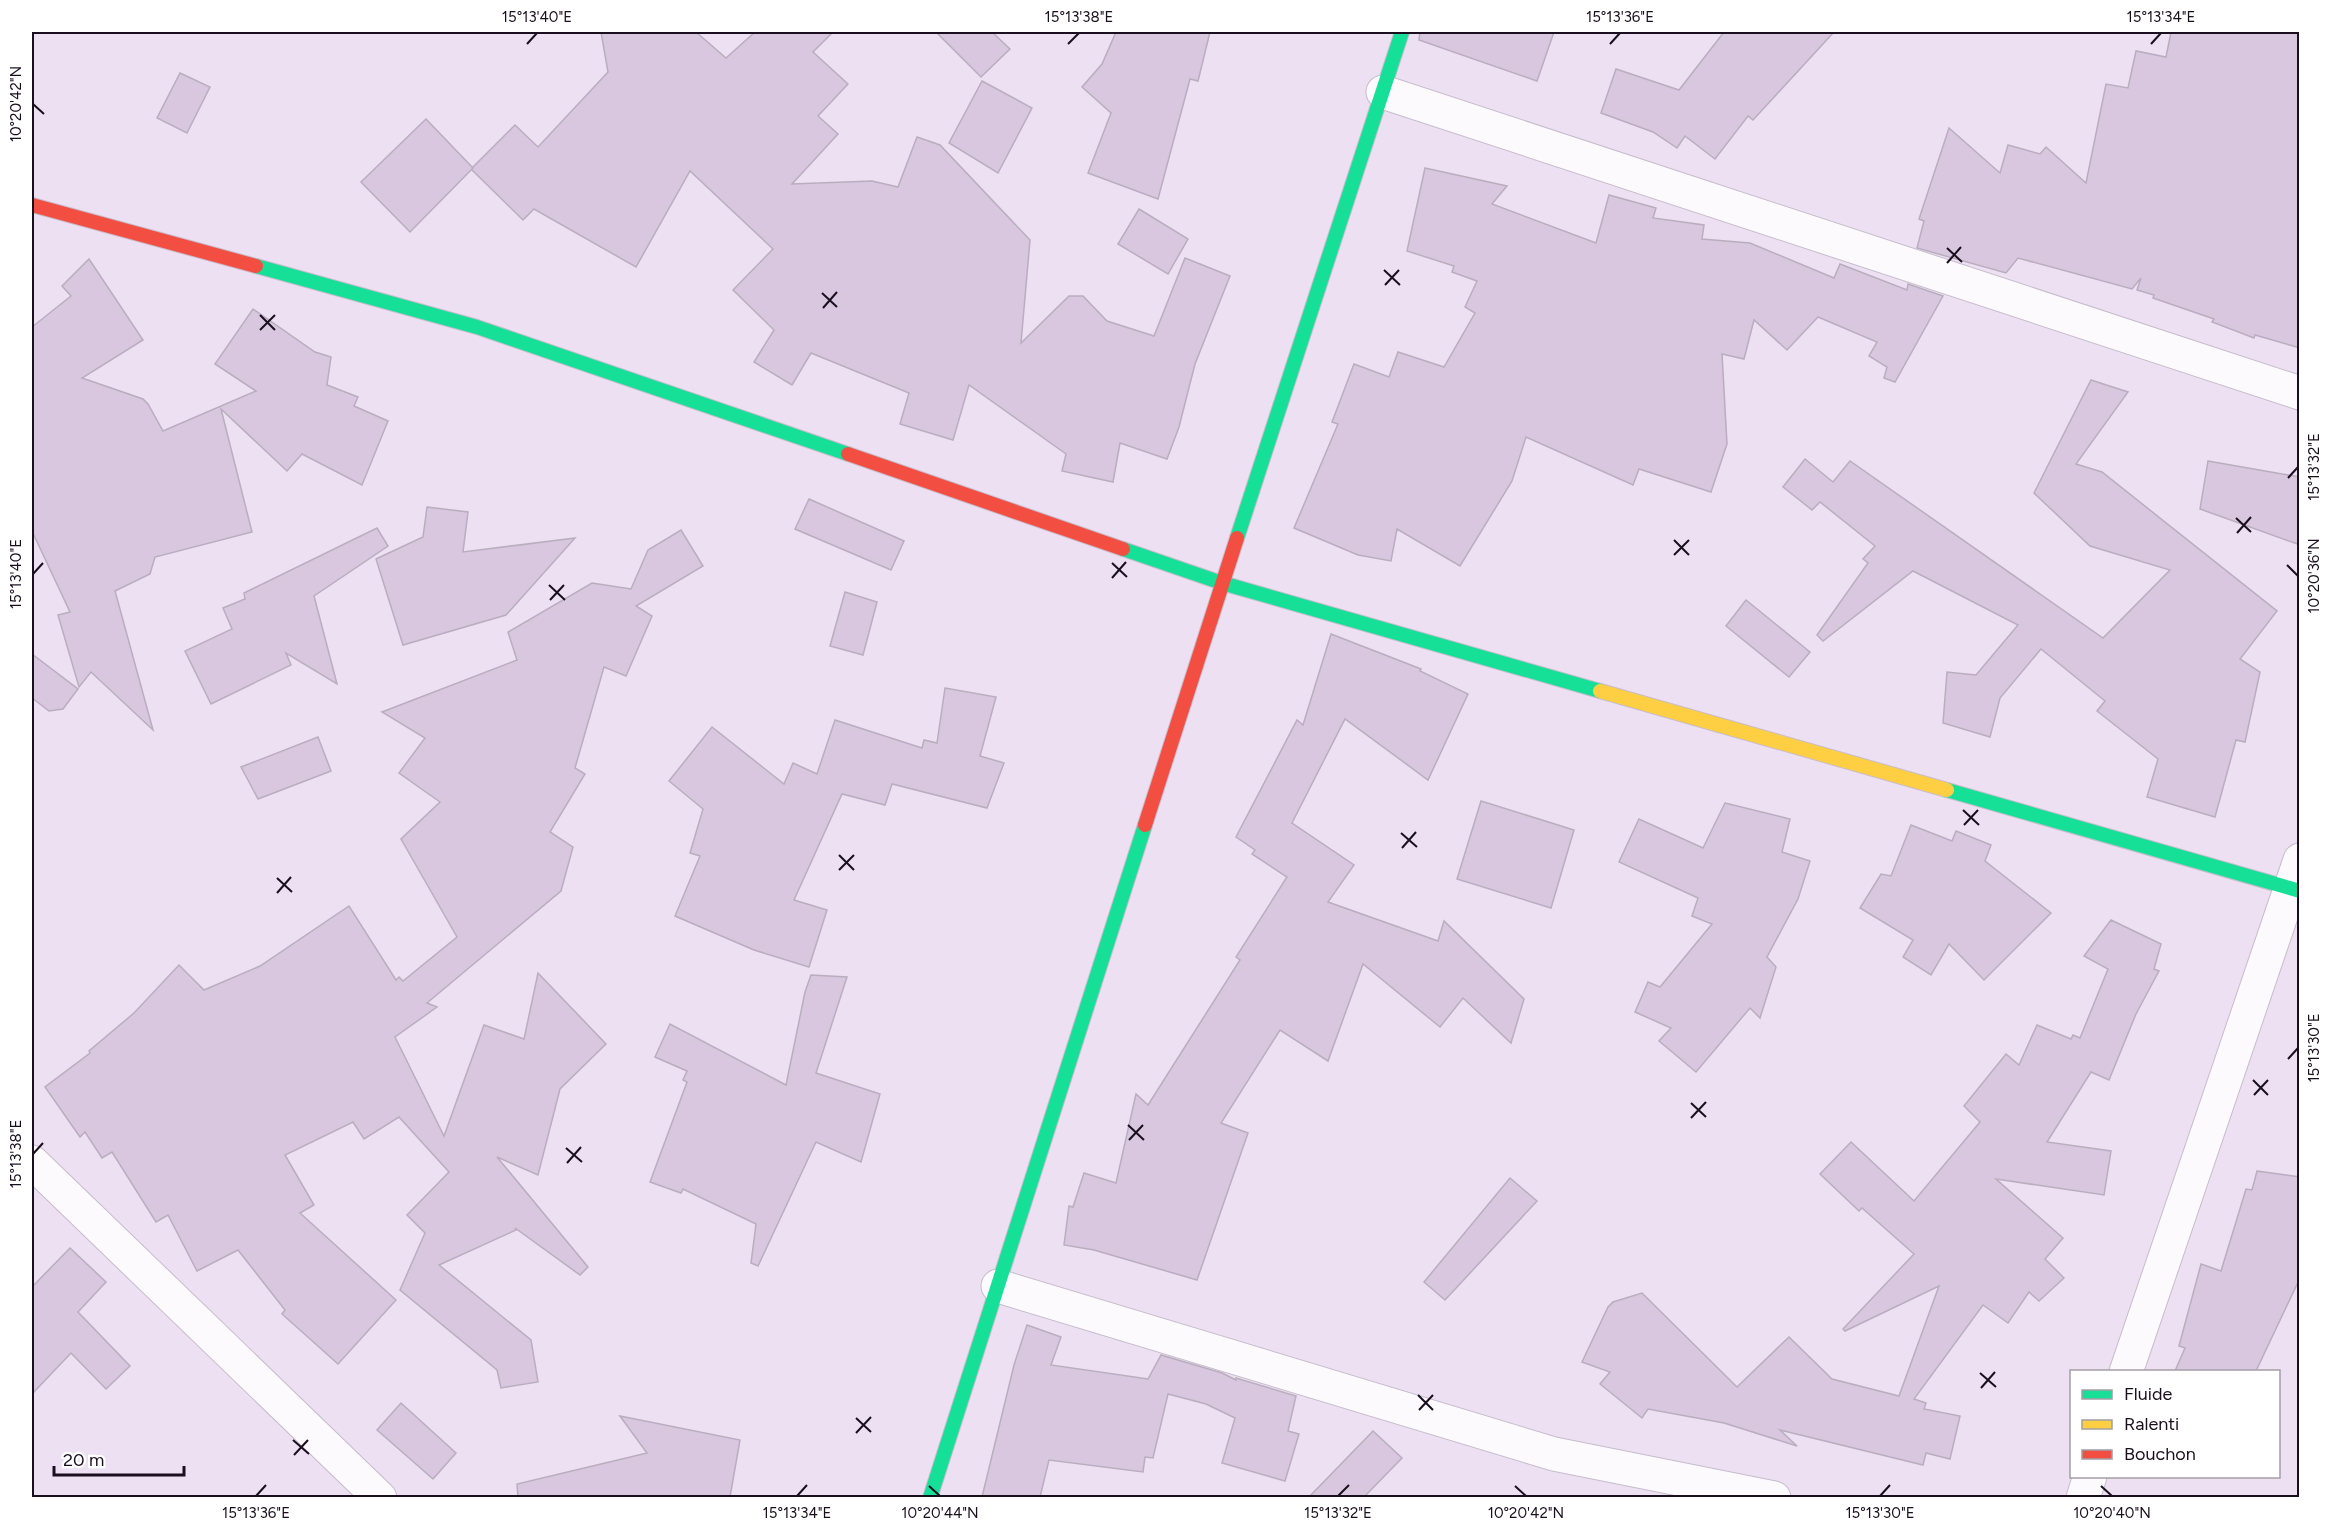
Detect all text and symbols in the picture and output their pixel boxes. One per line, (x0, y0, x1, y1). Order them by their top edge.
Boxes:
text: 15°13'40"E (502, 8, 572, 26)
text: 15°13'38"E (1045, 8, 1113, 26)
text: 15°13'36"E (1586, 8, 1654, 26)
text: 15°13'34"E (2127, 8, 2195, 26)
text: 10°20'42"N (7, 66, 25, 142)
text: 15°13'32"E (2305, 433, 2323, 501)
text: 10°20'36"N (2305, 538, 2323, 614)
text: 15°13'40"E (7, 539, 25, 609)
text: 15°13'30"E (2305, 1013, 2323, 1083)
text: 15°13'38"E (7, 1120, 25, 1188)
legend (2070, 1370, 2280, 1478)
text: Fluide (2124, 1383, 2173, 1405)
text: Ralenti (2124, 1413, 2179, 1435)
scale bar (54, 1439, 184, 1477)
text: Bouchon (2124, 1443, 2196, 1465)
text: 20 m (63, 1449, 104, 1471)
text: 15°13'36"E (222, 1504, 290, 1522)
text: 15°13'34"E (763, 1504, 831, 1522)
text: 10°20'44"N (901, 1504, 979, 1522)
text: 15°13'32"E (1304, 1504, 1372, 1522)
text: 10°20'42"N (1488, 1504, 1564, 1522)
text: 15°13'30"E (1845, 1504, 1915, 1522)
text: 10°20'40"N (2073, 1504, 2151, 1522)

